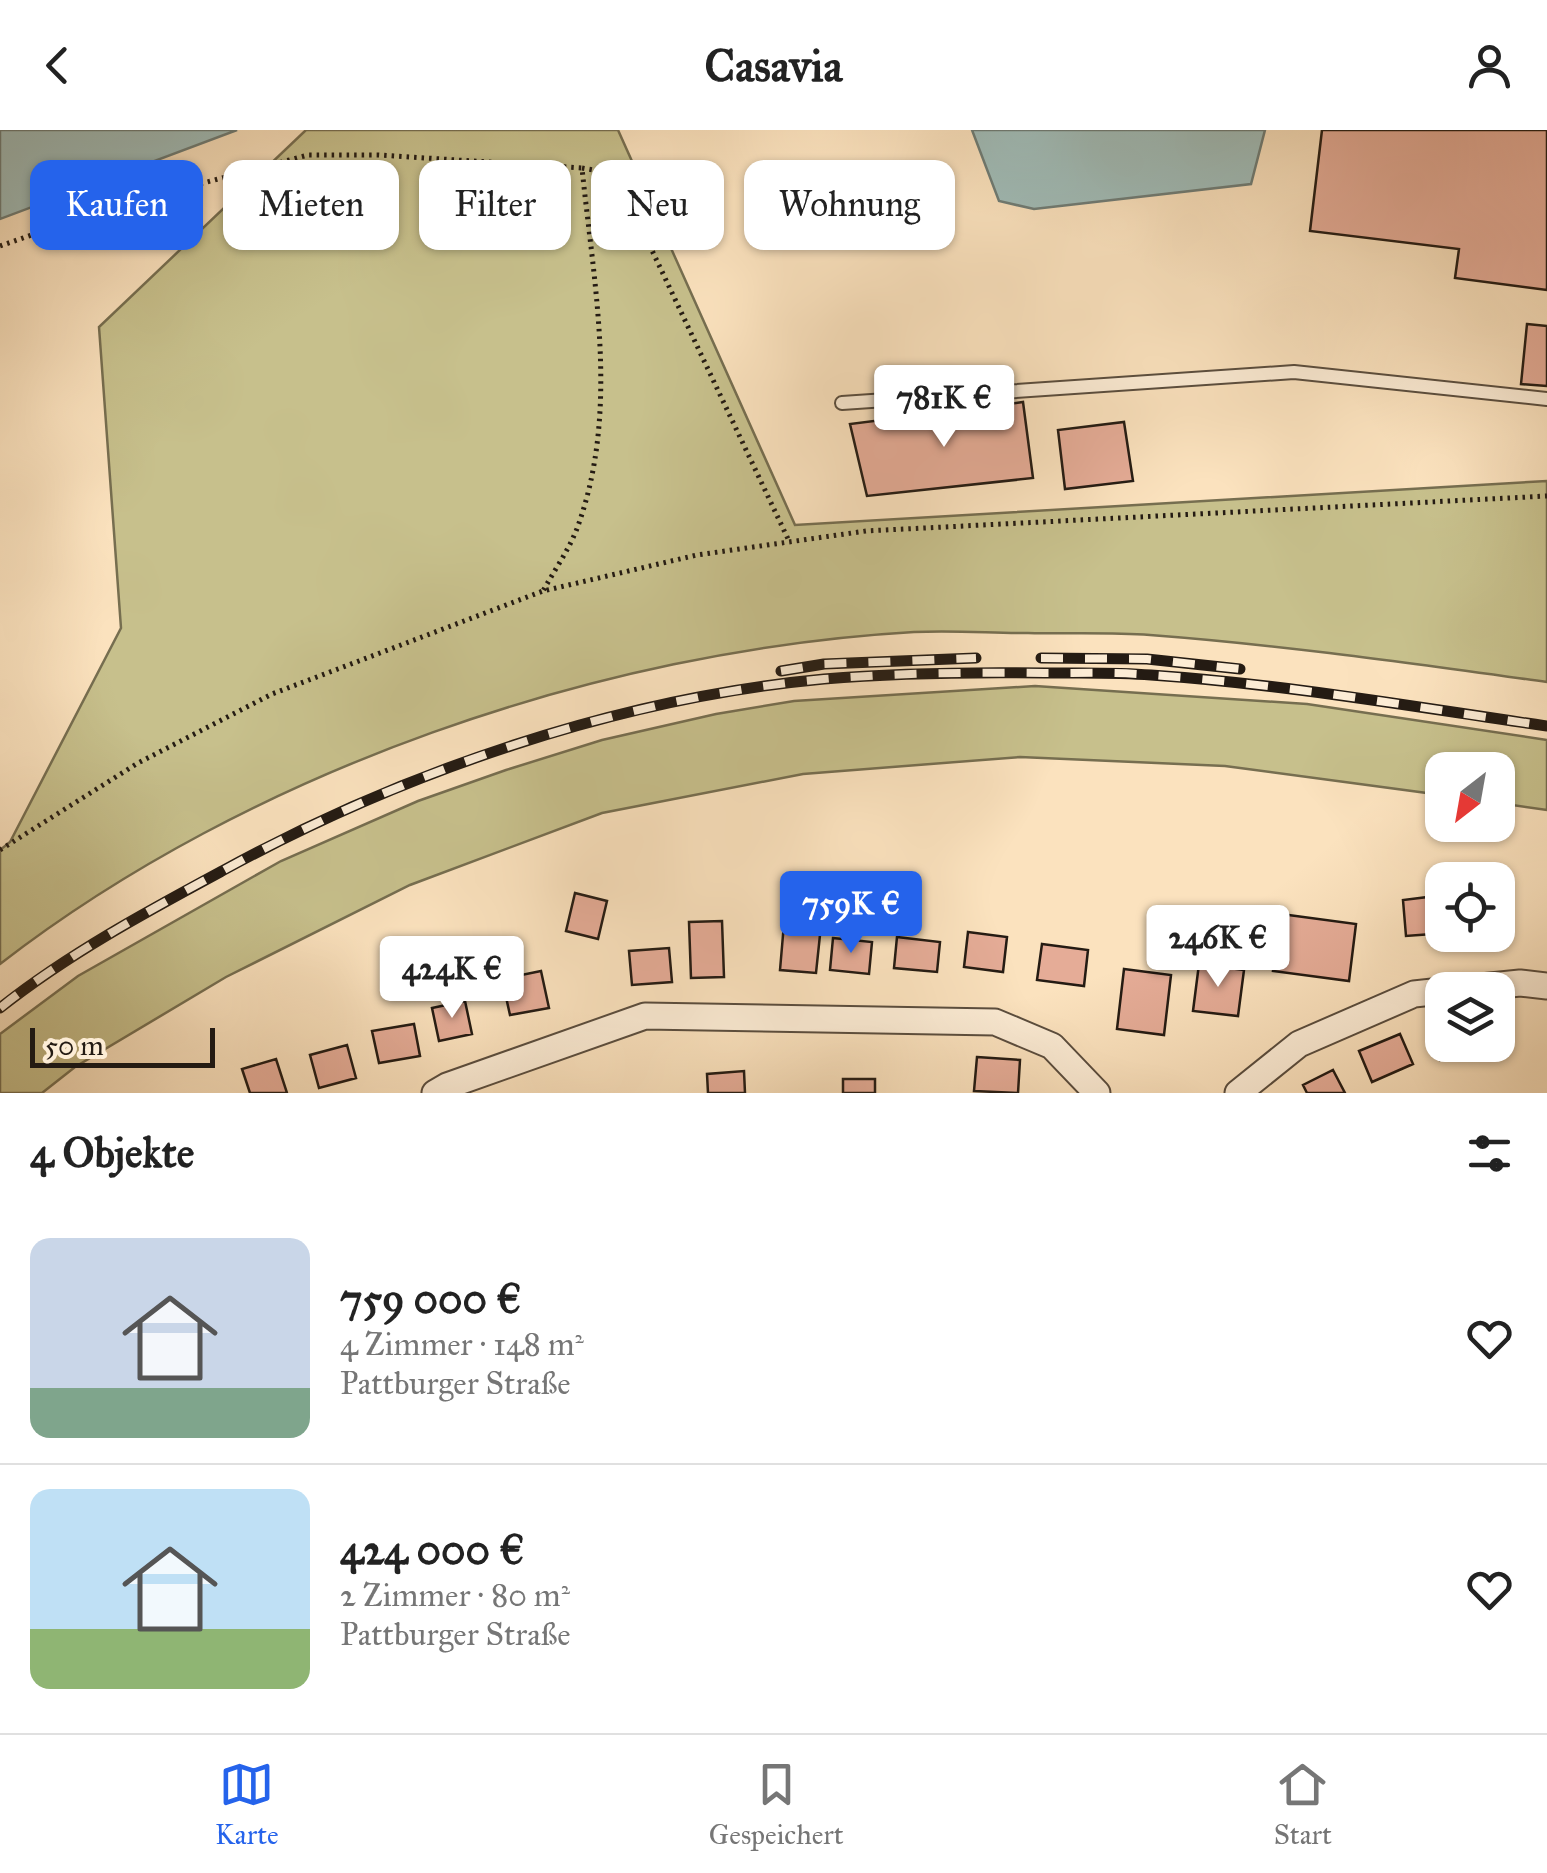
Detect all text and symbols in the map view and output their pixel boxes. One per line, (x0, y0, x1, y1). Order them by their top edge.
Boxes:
icon: back (30, 38, 85, 93)
text: Casavia (705, 38, 842, 93)
icon: person (1462, 38, 1517, 93)
chip: Kaufen (30, 160, 203, 250)
chip: Mieten (223, 160, 399, 250)
chip: Filter (419, 160, 571, 250)
chip: Neu (591, 160, 724, 250)
chip: Wohnung (744, 160, 955, 250)
pin: 781K € (863, 365, 1025, 450)
text: 781K € (896, 378, 992, 417)
north arrow (1425, 752, 1515, 842)
map controls (1425, 752, 1515, 1062)
button: locate (1425, 862, 1515, 952)
pin: 759K € (770, 871, 932, 956)
text: 759K € (802, 884, 900, 923)
pin: 246K € (1137, 905, 1299, 990)
text: 246K € (1168, 918, 1268, 957)
pin: 424K € (371, 936, 533, 1021)
text: 424K € (402, 949, 502, 988)
button: layers (1425, 972, 1515, 1062)
scale bar (30, 1023, 215, 1068)
text: 50 m (45, 1028, 104, 1063)
icon: filters (1462, 1126, 1517, 1181)
text: 4 Objekte (30, 1127, 194, 1179)
text: 759 000 € (340, 1273, 521, 1325)
icon: home (110, 1278, 230, 1398)
icon: heart (1462, 1311, 1517, 1366)
text: 4 Zimmer · 148 m² (340, 1325, 584, 1364)
text: Pattburger Straße (340, 1364, 571, 1403)
text: 424 000 € (340, 1524, 524, 1576)
icon: home (110, 1529, 230, 1649)
icon: heart (1462, 1562, 1517, 1617)
text: 2 Zimmer · 80 m² (340, 1576, 570, 1615)
text: Pattburger Straße (340, 1615, 571, 1654)
tab: Karte (215, 1757, 279, 1852)
tab: Gespeichert (709, 1757, 844, 1852)
tab: Start (1274, 1757, 1332, 1852)

